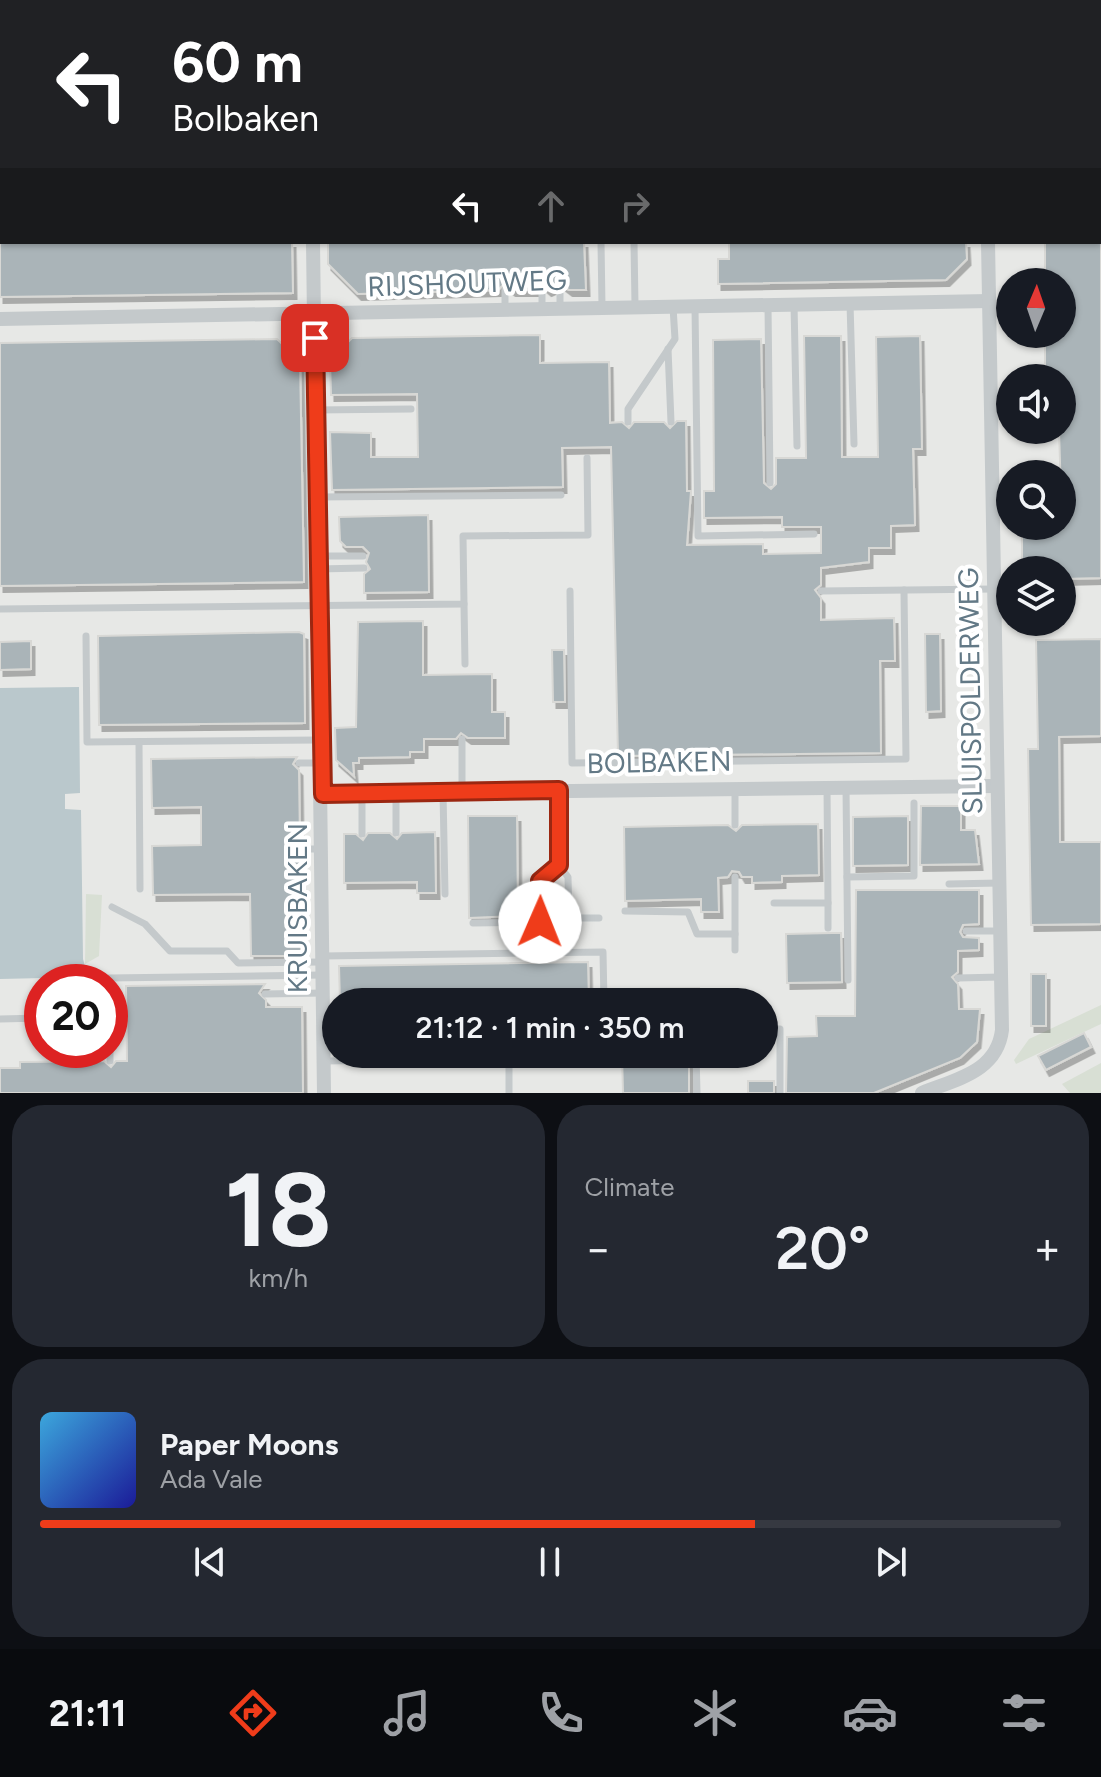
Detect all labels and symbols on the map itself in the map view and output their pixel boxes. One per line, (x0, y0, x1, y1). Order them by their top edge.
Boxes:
street label: RIJSHOUTWEG (367, 263, 567, 303)
north arrow (996, 268, 1076, 348)
pin (281, 304, 349, 372)
street label: SLUISPOLDERWEG (951, 567, 989, 815)
street label: BOLBAKEN (586, 744, 732, 780)
street label: KRUISBAKEN (280, 823, 314, 993)
position arrow (498, 880, 582, 964)
speed limit sign: 20 (24, 964, 128, 1068)

